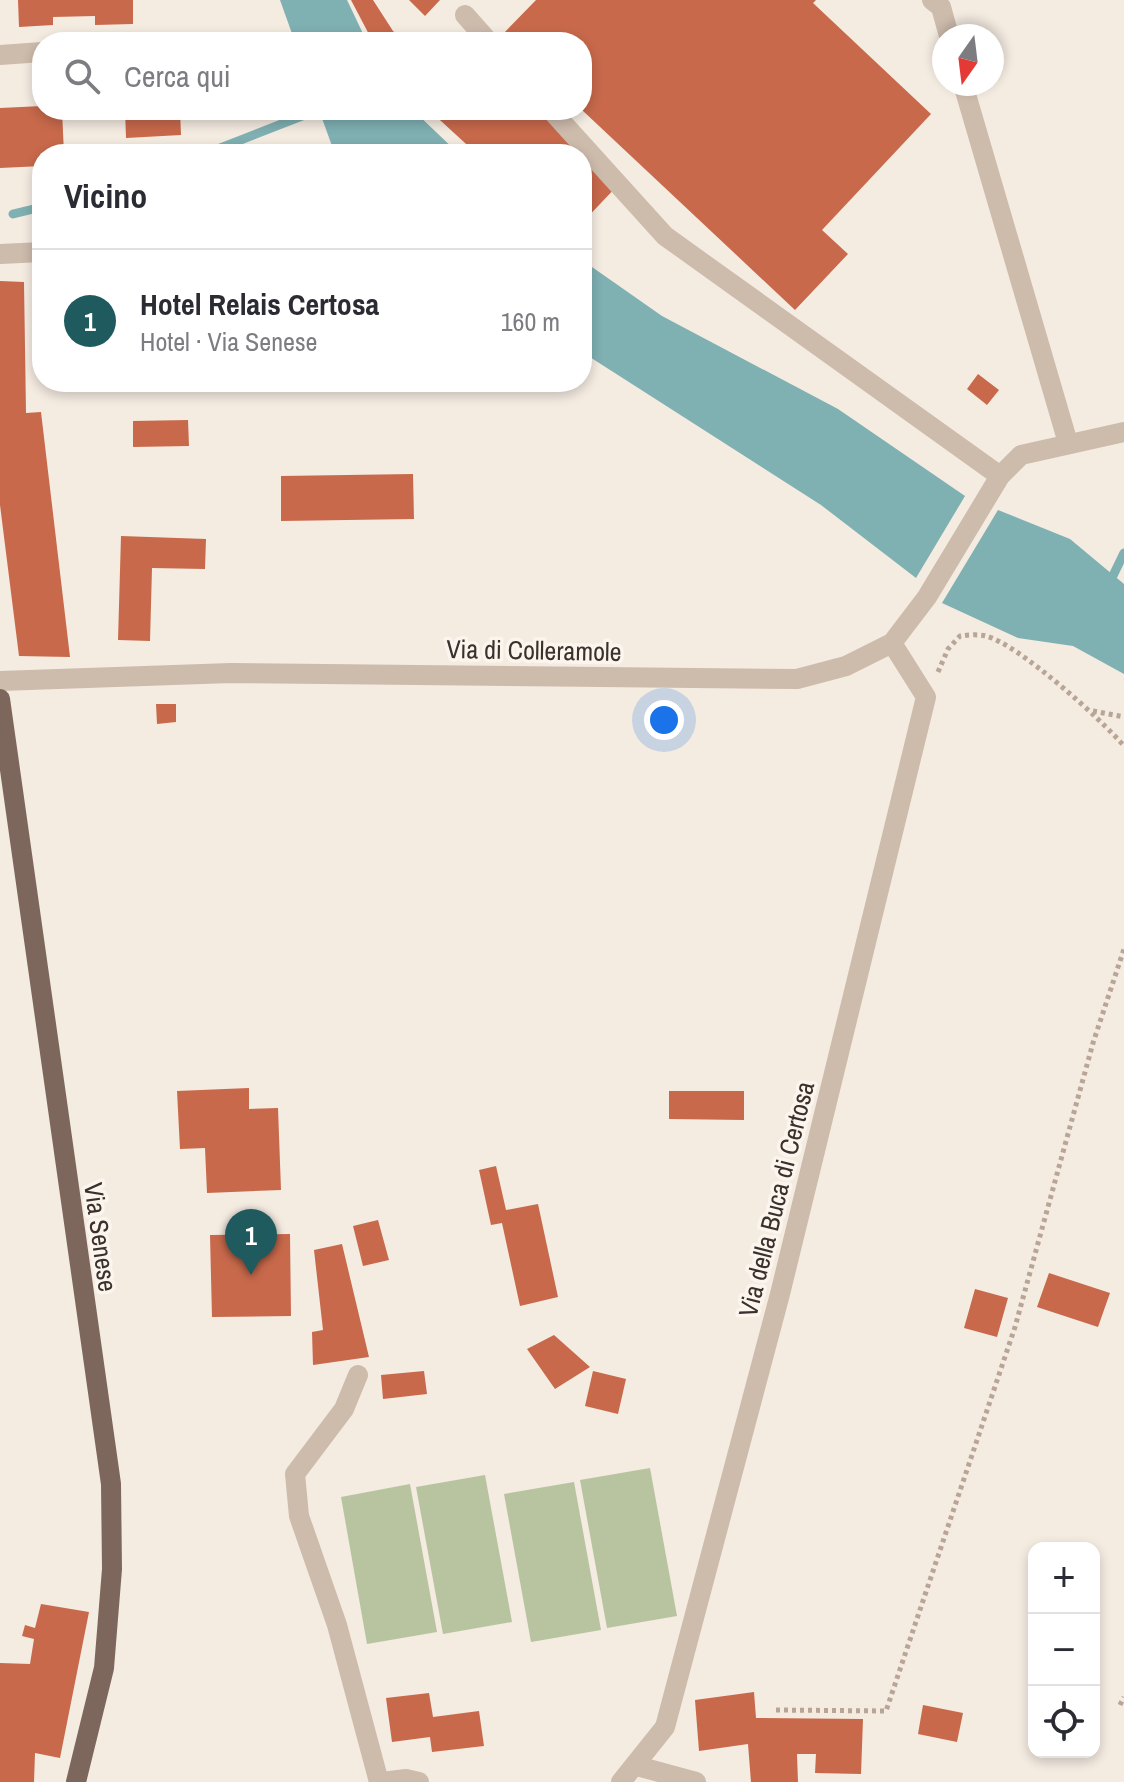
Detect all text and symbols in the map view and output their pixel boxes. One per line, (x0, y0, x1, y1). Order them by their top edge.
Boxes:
north arrow (932, 24, 1004, 96)
search box (32, 32, 592, 120)
icon: search (60, 54, 104, 98)
text: Cerca qui (124, 56, 231, 96)
text: Vicino (64, 173, 147, 219)
text: Hotel Relais Certosa (140, 284, 379, 324)
text: 1 (84, 304, 96, 339)
text: 160 m (501, 304, 560, 339)
text: Hotel · Via Senese (140, 324, 317, 359)
street label: Via di Colleramole (446, 631, 622, 669)
your location (644, 700, 684, 740)
street label: Via della Buca di Certosa (730, 1078, 822, 1320)
street label: Via Senese (76, 1180, 126, 1294)
pin: 1 (225, 1209, 277, 1275)
map controls (1028, 1542, 1100, 1758)
button: + (1028, 1542, 1100, 1614)
button: − (1028, 1614, 1100, 1686)
button: locate (1028, 1686, 1100, 1758)

